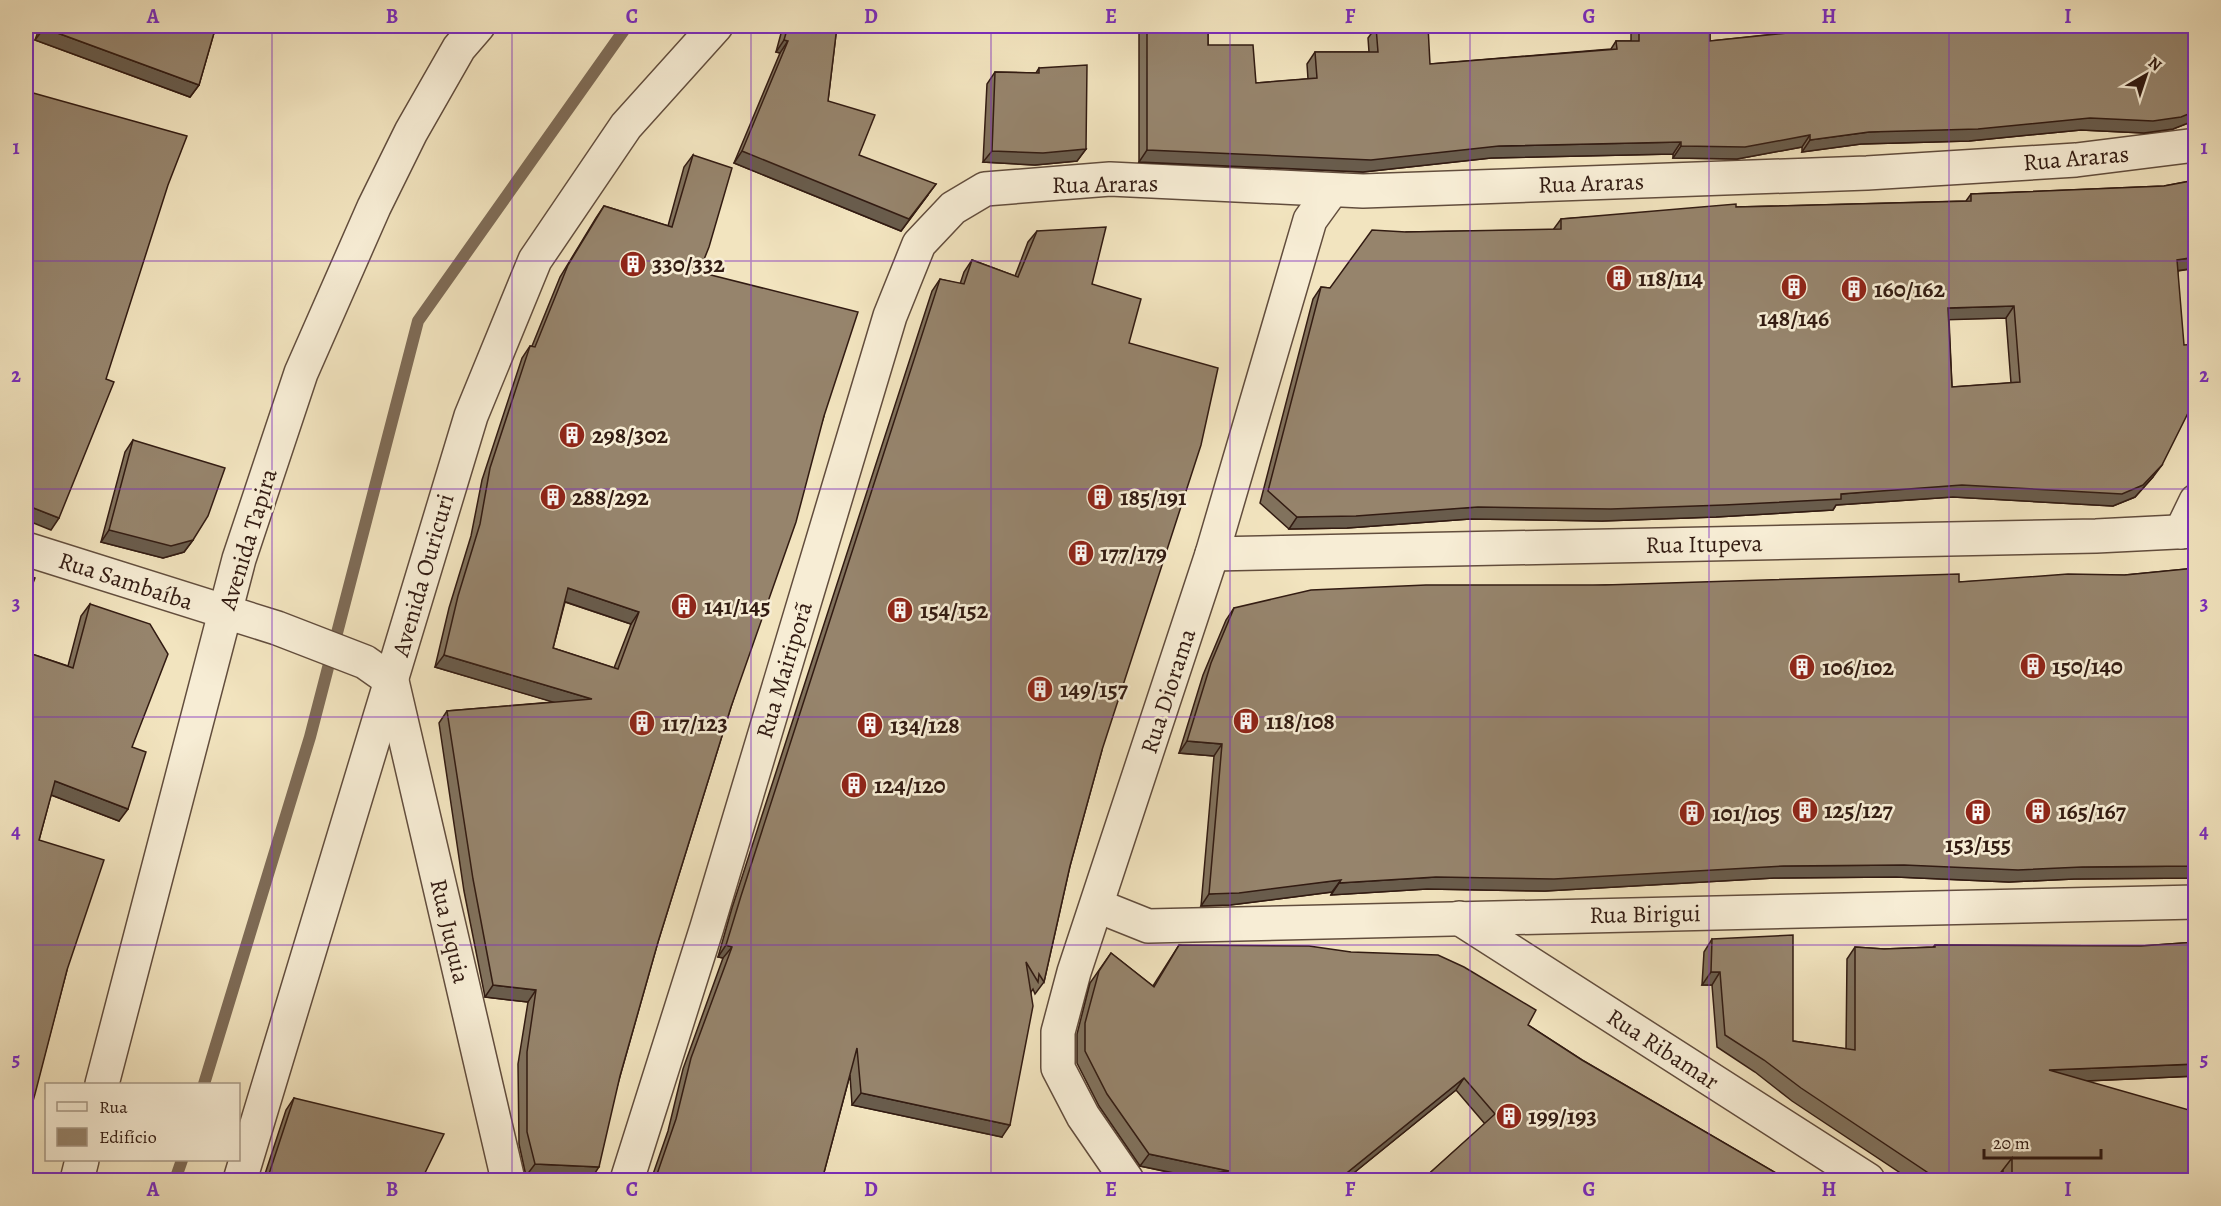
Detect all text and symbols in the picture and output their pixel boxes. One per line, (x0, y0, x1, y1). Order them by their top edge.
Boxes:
text: A (146, 3, 160, 30)
text: B (386, 3, 398, 30)
text: C (626, 3, 638, 30)
text: D (864, 3, 878, 30)
text: E (1105, 3, 1117, 30)
text: F (1345, 3, 1356, 30)
text: G (1582, 3, 1596, 30)
text: H (1822, 3, 1837, 30)
text: I (2064, 3, 2072, 30)
north arrow (2116, 45, 2176, 105)
text: N (2143, 52, 2167, 77)
text: 1 (12, 134, 20, 161)
text: 1 (2200, 134, 2208, 161)
street label: Rua Araras (2022, 137, 2130, 179)
street label: Rua Araras (1537, 165, 1645, 201)
street label: Rua Araras (1052, 167, 1158, 201)
place label: 330/332 (652, 248, 725, 280)
building icon: 330/332 (618, 249, 648, 279)
place label: 118/114 (1638, 262, 1703, 294)
building icon: 118/114 (1604, 263, 1634, 293)
building icon: 148/146 (1779, 272, 1809, 302)
place label: 160/162 (1874, 273, 1946, 305)
building icon: 160/162 (1839, 274, 1869, 304)
place label: 148/146 (1759, 302, 1829, 334)
text: 2 (11, 362, 21, 389)
text: 2 (2199, 362, 2209, 389)
place label: 298/302 (592, 419, 669, 451)
building icon: 298/302 (557, 420, 587, 450)
street label: Avenida Tapira (211, 464, 285, 614)
place label: 288/292 (572, 481, 649, 513)
place label: 185/191 (1120, 481, 1187, 513)
building icon: 288/292 (538, 482, 568, 512)
building icon: 185/191 (1085, 482, 1115, 512)
street label: Avenida Ouricuri (384, 490, 462, 661)
street label: Rua Itupeva (1645, 527, 1764, 561)
place label: 177/179 (1100, 537, 1167, 569)
building icon: 177/179 (1066, 538, 1096, 568)
street label: Rua Sambaíba (55, 544, 198, 618)
text: 3 (12, 590, 20, 617)
place label: 141/145 (704, 590, 770, 622)
text: 3 (2200, 590, 2208, 617)
building icon: 141/145 (669, 591, 699, 621)
place label: 154/152 (920, 594, 989, 626)
building icon: 154/152 (885, 595, 915, 625)
street label: Rua Mairiporã (748, 597, 820, 742)
street label: Rua Diorama (1133, 624, 1204, 758)
place label: 150/140 (2052, 650, 2123, 682)
place label: 106/102 (1822, 651, 1894, 683)
building icon: 150/140 (2018, 651, 2048, 681)
building icon: 106/102 (1787, 652, 1817, 682)
place label: 149/157 (1060, 673, 1129, 705)
building icon: 149/157 (1025, 674, 1055, 704)
place label: 118/108 (1266, 705, 1335, 737)
building icon: 118/108 (1231, 706, 1261, 736)
place label: 117/123 (662, 707, 728, 739)
building icon: 117/123 (627, 708, 657, 738)
place label: 134/128 (890, 709, 960, 741)
building icon: 134/128 (855, 710, 885, 740)
place label: 124/120 (874, 769, 946, 801)
building icon: 124/120 (839, 770, 869, 800)
place label: 125/127 (1824, 794, 1894, 826)
building icon: 125/127 (1790, 795, 1820, 825)
place label: 165/167 (2058, 795, 2127, 827)
building icon: 165/167 (2023, 796, 2053, 826)
place label: 101/105 (1712, 797, 1780, 829)
building icon: 153/155 (1963, 797, 1993, 827)
building icon: 101/105 (1677, 798, 1707, 828)
text: 4 (11, 818, 21, 845)
text: 4 (2199, 818, 2209, 845)
place label: 153/155 (1945, 828, 2011, 860)
street label: Rua Juquia (422, 876, 478, 987)
street label: Rua Birigui (1589, 897, 1701, 931)
street label: Rua Ribamar (1601, 1001, 1725, 1097)
text: 5 (12, 1046, 20, 1073)
text: 5 (2200, 1046, 2208, 1073)
legend (45, 1083, 240, 1161)
text: Rua (99, 1095, 128, 1119)
place label: 199/193 (1528, 1100, 1597, 1132)
building icon: 199/193 (1494, 1101, 1524, 1131)
scale bar (1984, 1122, 2101, 1160)
text: Edifício (99, 1125, 157, 1149)
text: 20 m (1993, 1131, 2030, 1155)
text: A (146, 1176, 160, 1203)
text: B (386, 1176, 398, 1203)
text: C (626, 1176, 638, 1203)
text: D (864, 1176, 878, 1203)
text: E (1105, 1176, 1117, 1203)
text: F (1345, 1176, 1356, 1203)
text: G (1582, 1176, 1596, 1203)
text: H (1822, 1176, 1837, 1203)
text: I (2064, 1176, 2072, 1203)

